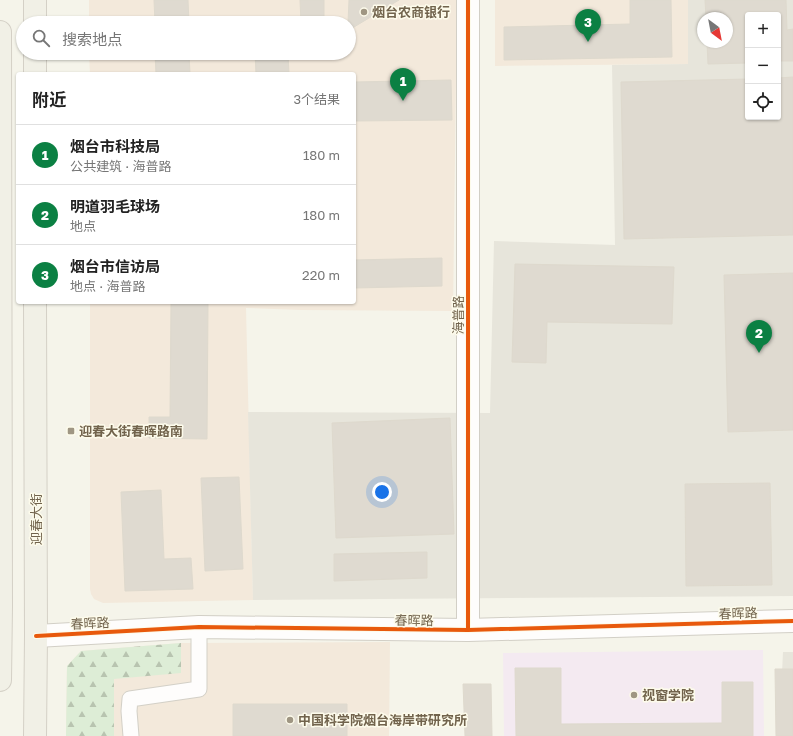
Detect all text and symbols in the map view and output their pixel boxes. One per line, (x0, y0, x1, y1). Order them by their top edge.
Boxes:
place label: 烟台农商银行 (372, 4, 450, 20)
marker: 烟台农商银行 (359, 7, 369, 17)
pin: 3 (575, 9, 601, 42)
north arrow (697, 12, 733, 48)
map controls (745, 12, 781, 120)
button: + (745, 12, 781, 48)
search box (16, 16, 356, 60)
icon: search (30, 27, 52, 49)
text: 搜索地点 (62, 30, 122, 48)
button: − (745, 48, 781, 84)
pin: 1 (390, 68, 416, 101)
button: locate (745, 84, 781, 120)
text: 附近 (32, 89, 66, 110)
text: 3个结果 (293, 91, 340, 107)
text: 烟台市科技局 (70, 137, 160, 155)
text: 1 (42, 147, 48, 163)
text: 180 m (303, 147, 340, 163)
text: 公共建筑 · 海普路 (70, 158, 171, 174)
text: 明道羽毛球场 (70, 197, 160, 215)
text: 2 (41, 207, 49, 223)
text: 180 m (303, 207, 340, 223)
text: 地点 (70, 218, 96, 234)
text: 烟台市信访局 (70, 257, 160, 275)
text: 3 (41, 267, 49, 283)
text: 220 m (302, 267, 340, 283)
text: 地点 · 海普路 (70, 278, 145, 294)
street label: 海普路 (450, 295, 466, 335)
pin: 2 (746, 320, 772, 353)
place label: 迎春大街春晖路南 (79, 423, 183, 439)
marker: 迎春大街春晖路南 (66, 426, 76, 436)
your location (372, 482, 392, 502)
street label: 迎春大街 (28, 493, 44, 545)
street label: 春晖路 (718, 604, 758, 622)
street label: 春晖路 (394, 612, 434, 628)
street label: 春晖路 (70, 614, 110, 632)
place label: 视窗学院 (642, 687, 694, 703)
marker: 视窗学院 (629, 690, 639, 700)
place label: 中国科学院烟台海岸带研究所 (298, 712, 467, 728)
marker: 中国科学院烟台海岸带研究所 (285, 715, 295, 725)

